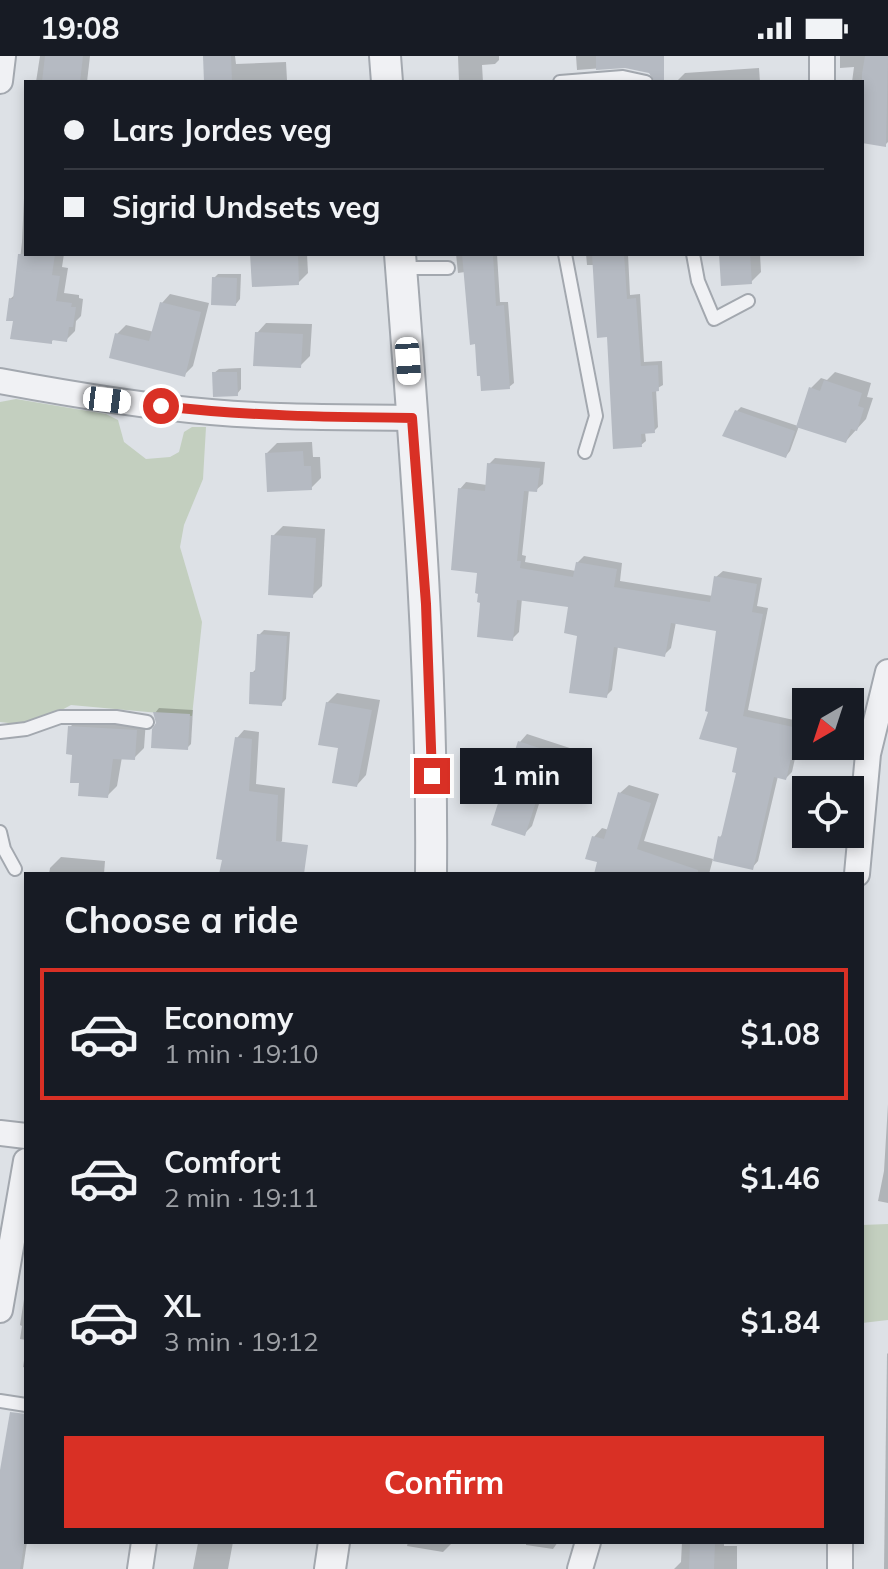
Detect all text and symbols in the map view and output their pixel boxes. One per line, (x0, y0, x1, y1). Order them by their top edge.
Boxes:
text: 19:08 (40, 9, 119, 47)
text: Lars Jordes veg (112, 111, 332, 149)
text: Sigrid Undsets veg (112, 188, 380, 226)
car (394, 336, 422, 386)
car (82, 385, 132, 415)
route start (143, 388, 179, 424)
north arrow (792, 688, 864, 760)
map controls (792, 688, 864, 848)
callout: 1 min (460, 748, 592, 804)
route end (414, 758, 450, 794)
text: 1 min (492, 759, 560, 792)
button: locate (792, 776, 864, 848)
text: Choose a ride (64, 897, 298, 942)
icon: car (68, 998, 140, 1070)
text: Economy (164, 999, 293, 1037)
text: $1.08 (741, 1015, 820, 1053)
text: 1 min · 19:10 (164, 1037, 319, 1070)
icon: car (68, 1142, 140, 1214)
text: Comfort (164, 1143, 281, 1181)
text: $1.46 (741, 1159, 820, 1197)
text: 2 min · 19:11 (164, 1181, 319, 1214)
icon: car (68, 1286, 140, 1358)
text: XL (164, 1287, 201, 1325)
text: $1.84 (741, 1303, 820, 1341)
text: 3 min · 19:12 (164, 1325, 319, 1358)
button: Confirm (64, 1436, 824, 1528)

